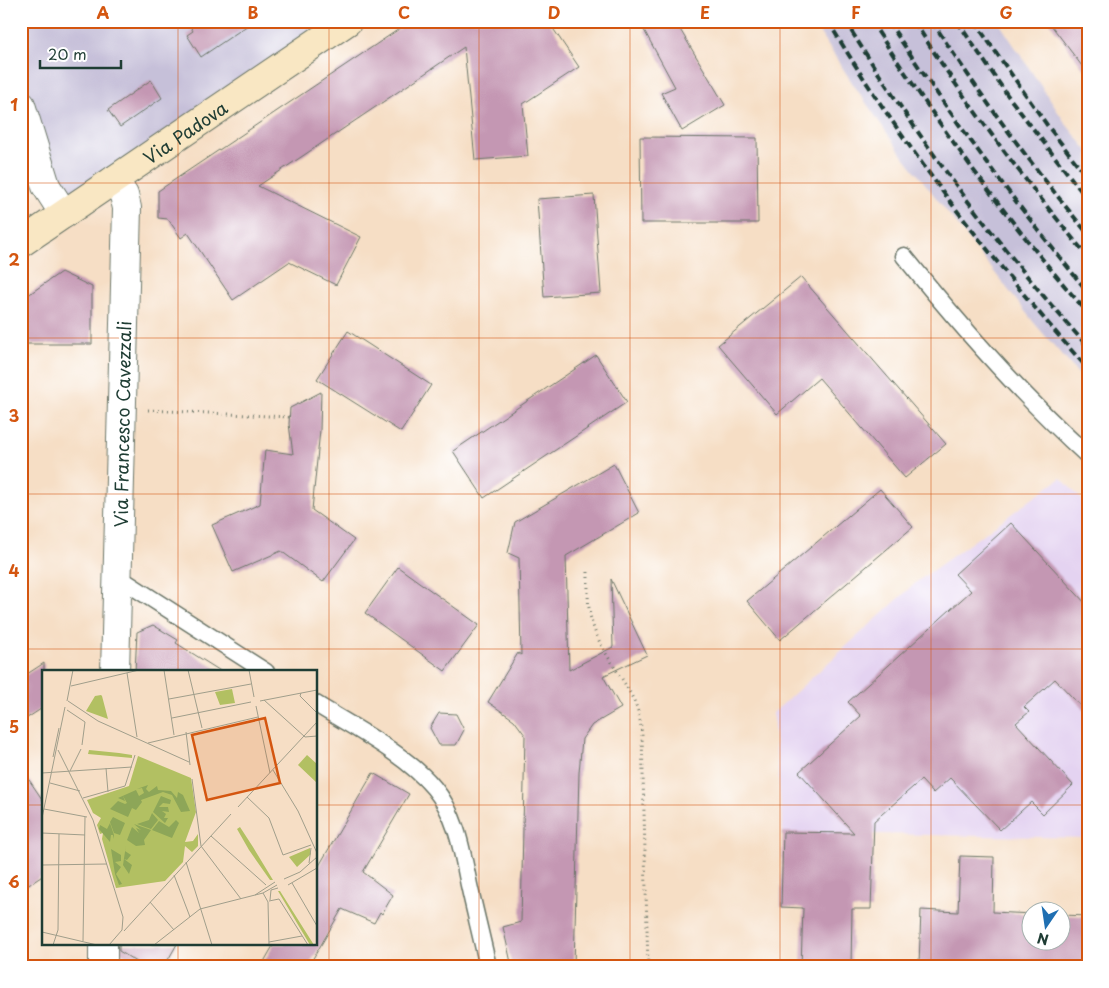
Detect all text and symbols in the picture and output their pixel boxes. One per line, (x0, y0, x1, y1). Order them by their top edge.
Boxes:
text: A (97, 0, 110, 24)
text: B (248, 0, 259, 24)
text: C (398, 0, 410, 24)
text: D (548, 0, 560, 24)
text: E (700, 0, 710, 24)
text: F (851, 0, 861, 24)
text: G (999, 0, 1013, 24)
scale bar (40, 38, 121, 70)
text: 20 m (48, 42, 87, 65)
text: 1 (10, 92, 18, 116)
street label: Via Padova (137, 93, 233, 170)
text: 2 (8, 247, 20, 271)
street label: Via Francesco Cavezzali (107, 320, 137, 528)
text: 3 (9, 403, 19, 427)
text: 4 (9, 558, 20, 582)
inset map (42, 670, 318, 946)
text: 5 (9, 714, 19, 738)
text: 6 (8, 869, 20, 893)
north arrow (1022, 900, 1072, 950)
text: N (1035, 928, 1051, 951)

